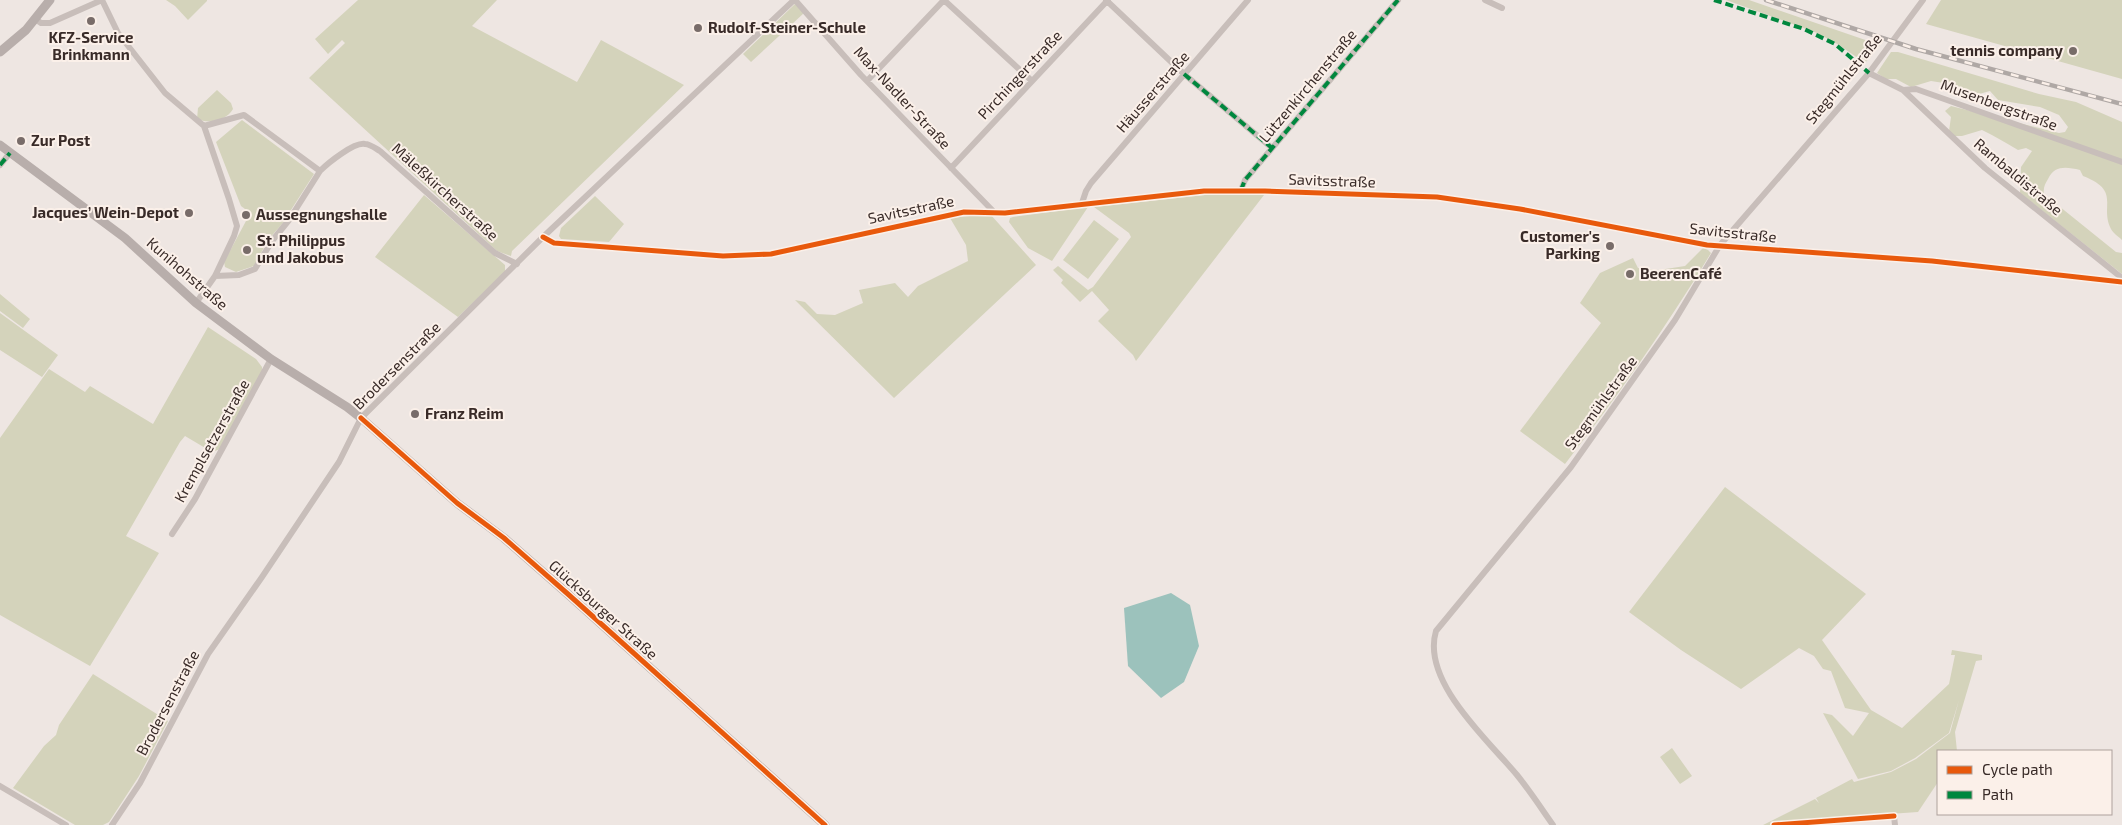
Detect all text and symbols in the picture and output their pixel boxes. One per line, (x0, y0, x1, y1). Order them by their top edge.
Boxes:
marker: KFZ-Service Brinkmann (85, 15, 97, 27)
place label: Rudolf-Steiner-Schule (708, 18, 866, 36)
marker: Rudolf-Steiner-Schule (692, 22, 704, 34)
street label: Lützenkirchenstraße (1255, 25, 1360, 146)
street label: Pirchingerstraße (973, 26, 1065, 123)
place label: KFZ-Service Brinkmann (48, 28, 134, 63)
street label: Stegmühlstraße (1801, 30, 1885, 127)
place label: tennis company (1950, 41, 2063, 60)
street label: Max-Nadler-Straße (850, 42, 955, 152)
marker: tennis company (2067, 45, 2079, 57)
street label: Häusserstraße (1112, 47, 1192, 136)
street label: Musenbergstraße (1939, 75, 2060, 134)
place label: Zur Post (31, 131, 90, 149)
street label: Rambaldistraße (1971, 134, 2067, 218)
marker: Zur Post (15, 135, 27, 147)
street label: Mäleßkircherstraße (389, 139, 503, 244)
street label: Savitsstraße (1288, 169, 1376, 191)
street label: Savitsstraße (866, 191, 955, 227)
place label: Jacques’ Wein-Depot (32, 203, 179, 221)
place label: Aussegnungshalle (256, 205, 387, 223)
marker: Jacques’ Wein-Depot (183, 207, 195, 219)
marker: Aussegnungshalle (240, 209, 252, 221)
street label: Savitsstraße (1689, 218, 1778, 246)
place label: Customer's Parking (1520, 227, 1600, 262)
place label: St. Philippus und Jakobus (257, 231, 345, 266)
street label: Kunihohstraße (143, 233, 232, 313)
marker: Customer's Parking (1604, 240, 1616, 252)
marker: St. Philippus und Jakobus (241, 244, 253, 256)
place label: BeerenCafé (1640, 264, 1722, 282)
marker: BeerenCafé (1624, 268, 1636, 280)
street label: Brodersenstraße (349, 318, 444, 413)
street label: Stegmühlstraße (1560, 352, 1640, 453)
street label: Kremplsetzerstraße (170, 376, 252, 505)
place label: Franz Reim (425, 404, 504, 422)
marker: Franz Reim (409, 408, 421, 420)
street label: Glücksburger Straße (546, 556, 662, 663)
street label: Brodersenstraße (132, 647, 202, 758)
legend (1937, 750, 2112, 815)
text: Cycle path (1982, 760, 2053, 778)
text: Path (1982, 785, 2013, 803)

